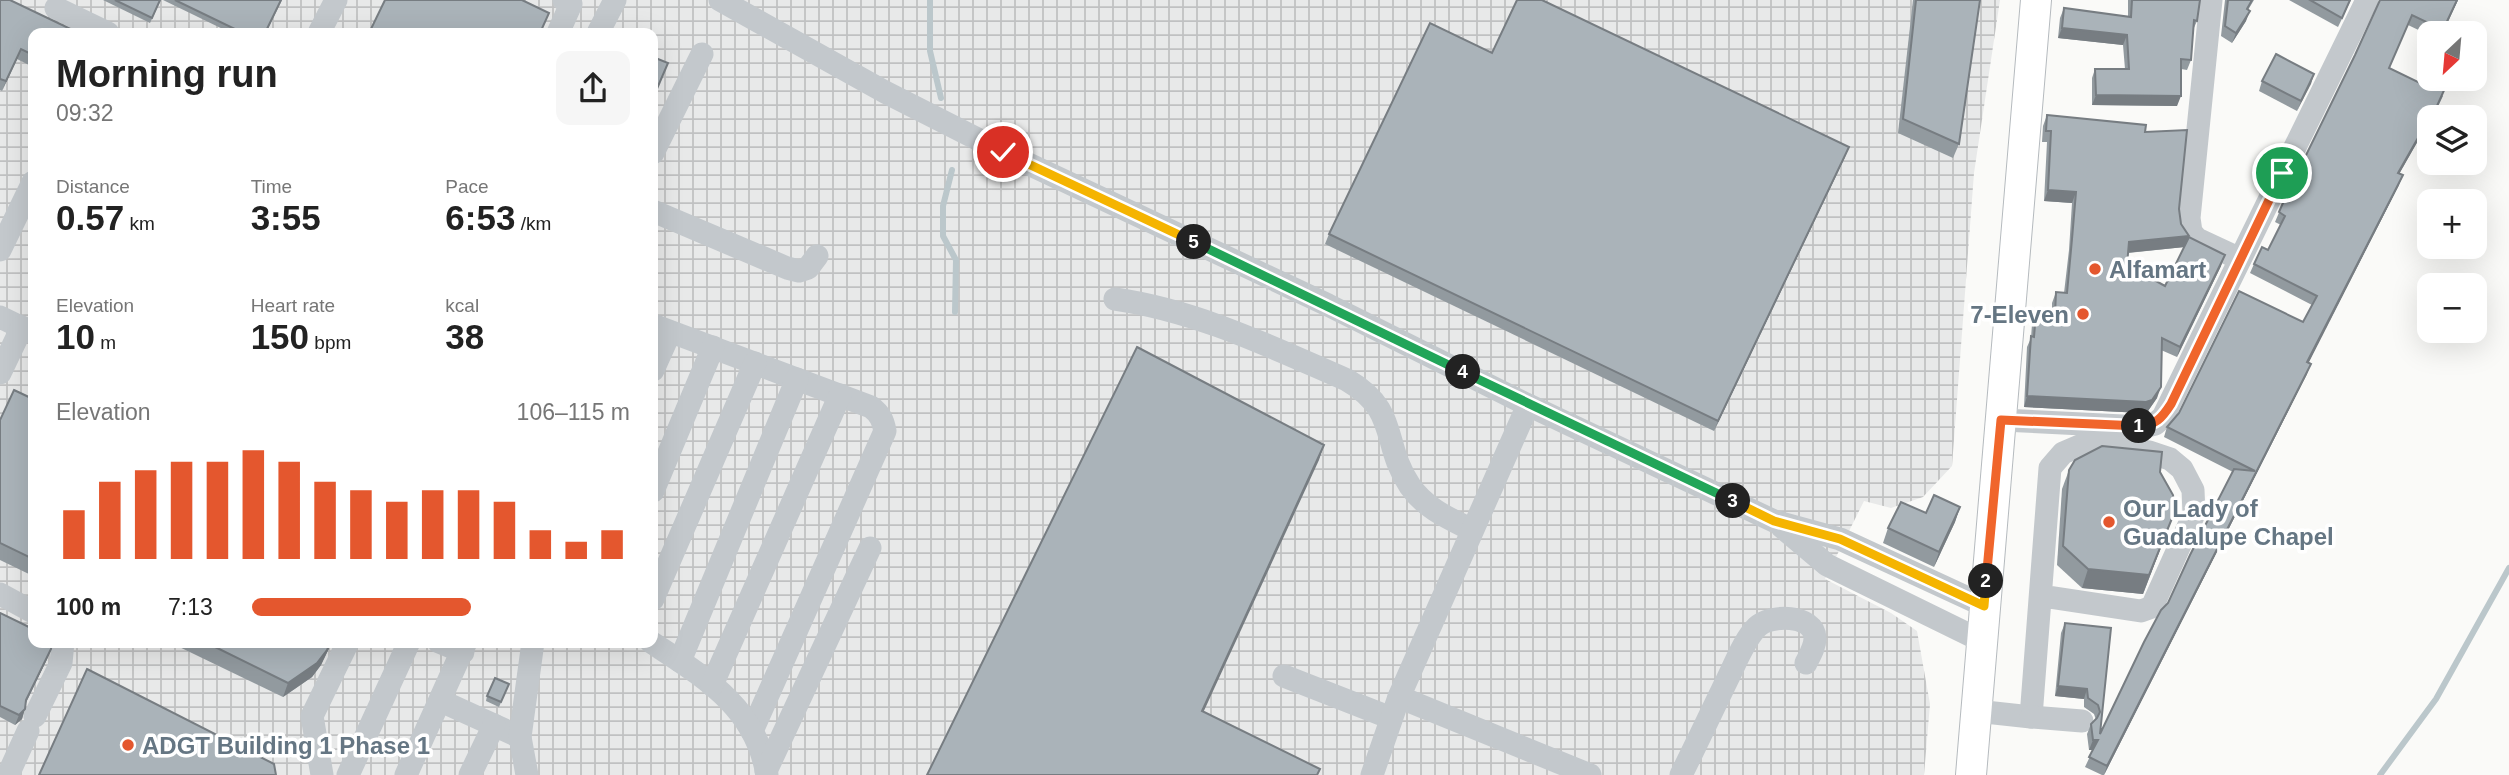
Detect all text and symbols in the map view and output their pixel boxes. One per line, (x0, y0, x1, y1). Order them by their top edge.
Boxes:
north arrow (2417, 21, 2487, 91)
map controls (2417, 21, 2487, 343)
button: share (556, 51, 630, 125)
text: Morning run (56, 53, 278, 95)
text: 09:32 (56, 100, 114, 126)
button: layers (2417, 105, 2487, 175)
pin (973, 122, 1033, 182)
icon: check (984, 133, 1022, 171)
pin (2252, 143, 2312, 203)
icon: arrive (2263, 154, 2301, 192)
text: Distance (56, 176, 130, 197)
text: Time (251, 176, 292, 197)
text: Pace (445, 176, 489, 197)
button: + (2417, 189, 2487, 259)
text: 0.57 (56, 198, 124, 237)
text: 3:55 (251, 198, 321, 237)
text: 6:53 (445, 198, 515, 237)
text: km (124, 213, 155, 234)
text: /km (515, 213, 551, 234)
pin: 5 (1176, 224, 1212, 260)
text: 5 (1188, 231, 1199, 252)
place label: Alfamart (2109, 256, 2206, 283)
marker: Alfamart (2087, 261, 2103, 277)
button: − (2417, 273, 2487, 343)
text: Elevation (56, 295, 134, 316)
text: Heart rate (251, 295, 335, 316)
text: kcal (445, 295, 479, 316)
place label: 7-Eleven (1970, 301, 2069, 328)
marker: 7-Eleven (2075, 306, 2091, 322)
text: 10 (56, 317, 95, 356)
text: 150 (251, 317, 309, 356)
text: 38 (445, 317, 484, 356)
text: m (95, 332, 116, 353)
text: bpm (309, 332, 351, 353)
pin: 4 (1446, 354, 1480, 390)
text: 4 (1457, 361, 1468, 382)
text: Elevation (56, 399, 151, 425)
text: 106–115 m (517, 399, 630, 425)
pin: 1 (2122, 408, 2156, 444)
text: 1 (2133, 415, 2144, 436)
pin: 3 (1716, 484, 1750, 518)
text: 3 (1727, 490, 1738, 511)
place label: Our Lady of Guadalupe Chapel (2123, 495, 2334, 550)
marker: Our Lady of Guadalupe Chapel (2101, 514, 2117, 530)
pin: 2 (1968, 564, 2004, 598)
text: 2 (1980, 570, 1991, 591)
text: 100 m (56, 594, 121, 620)
text: 7:13 (168, 594, 213, 620)
place label: ADGT Building 1 Phase 1 (142, 732, 430, 759)
marker: ADGT Building 1 Phase 1 (120, 737, 136, 753)

